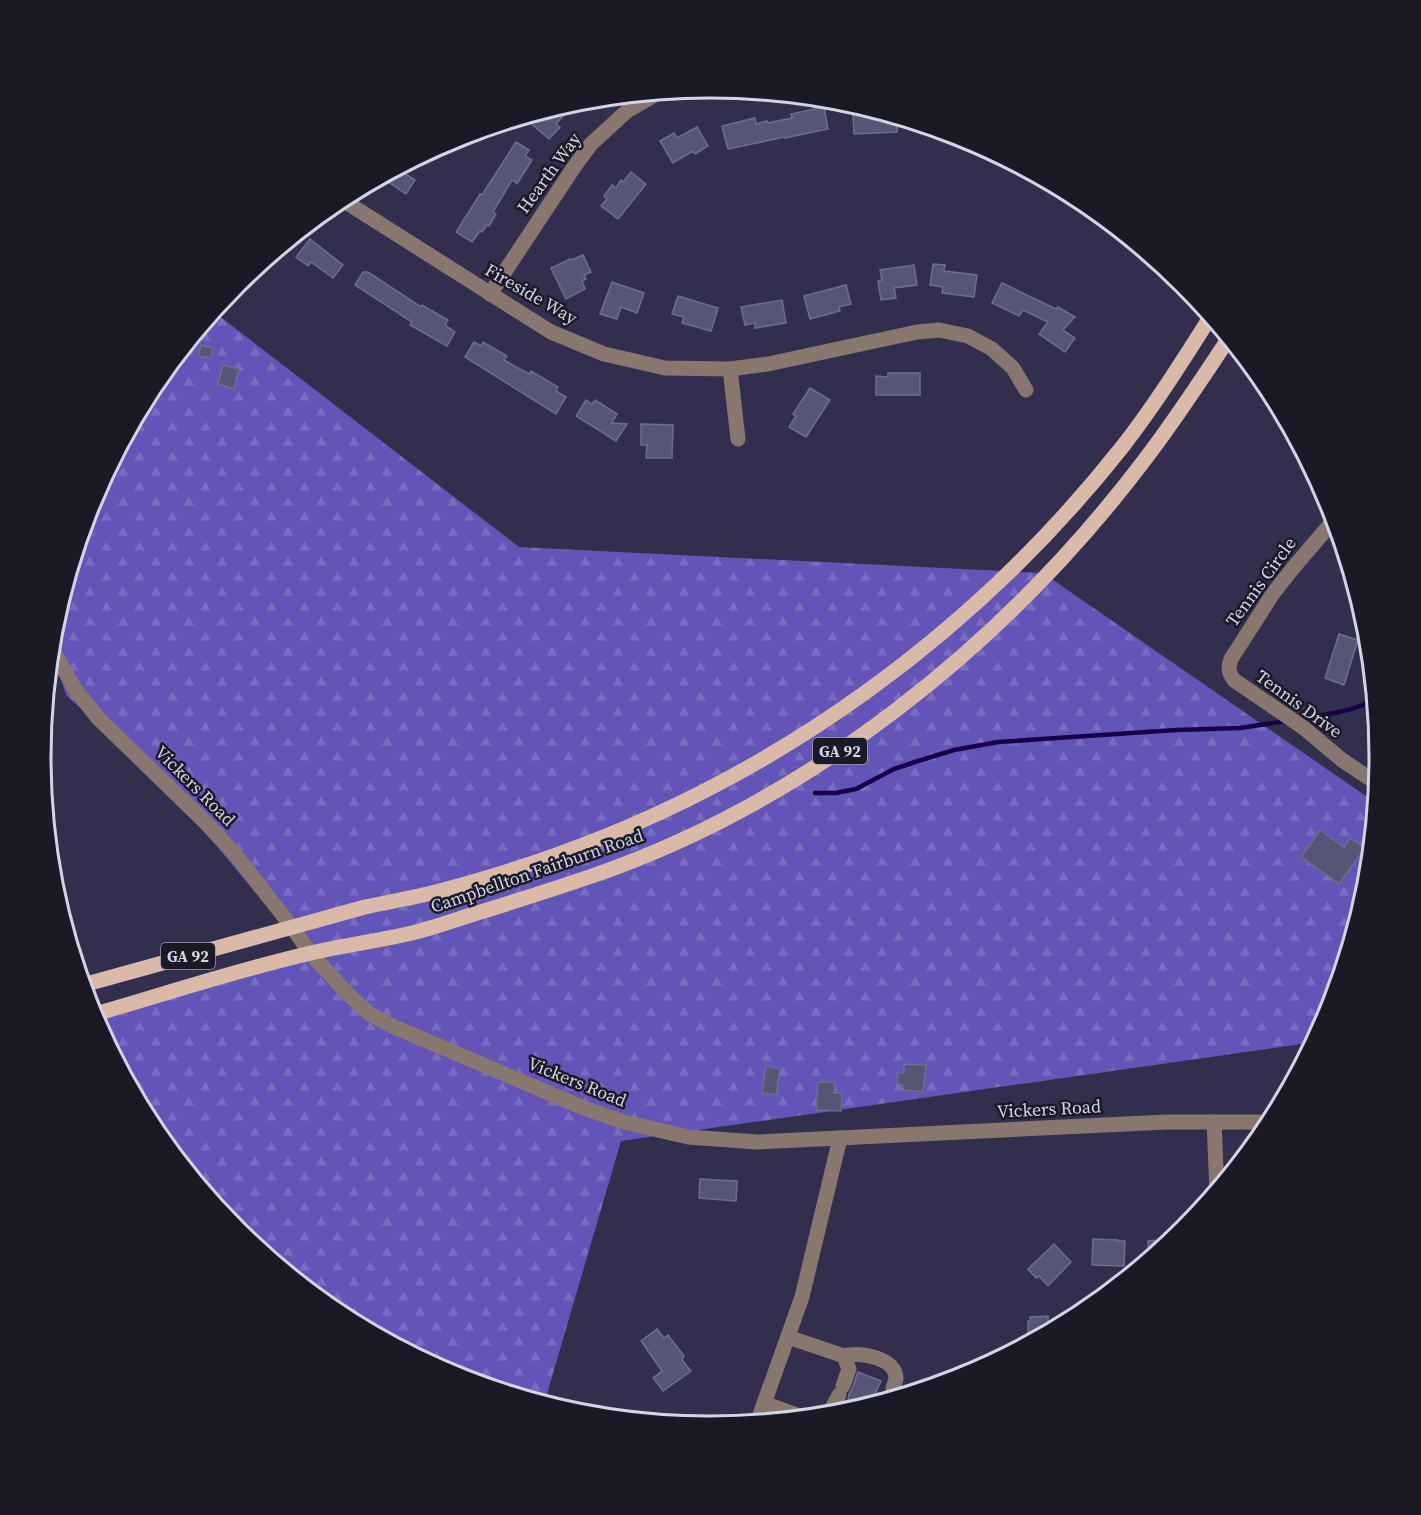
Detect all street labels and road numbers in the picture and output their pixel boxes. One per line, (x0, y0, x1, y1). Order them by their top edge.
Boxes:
street label: Hearth Way (511, 127, 587, 218)
street label: Fireside Way (481, 257, 583, 330)
street label: Tennis Circle (1220, 532, 1302, 632)
street label: Tennis Drive (1251, 664, 1348, 744)
road number: GA 92 (813, 738, 867, 764)
street label: Vickers Road (150, 740, 241, 831)
street label: Campbellton Fairburn Road (427, 822, 647, 919)
road number: GA 92 (161, 943, 215, 969)
street label: Vickers Road (524, 1050, 630, 1113)
street label: Vickers Road (996, 1093, 1102, 1124)

